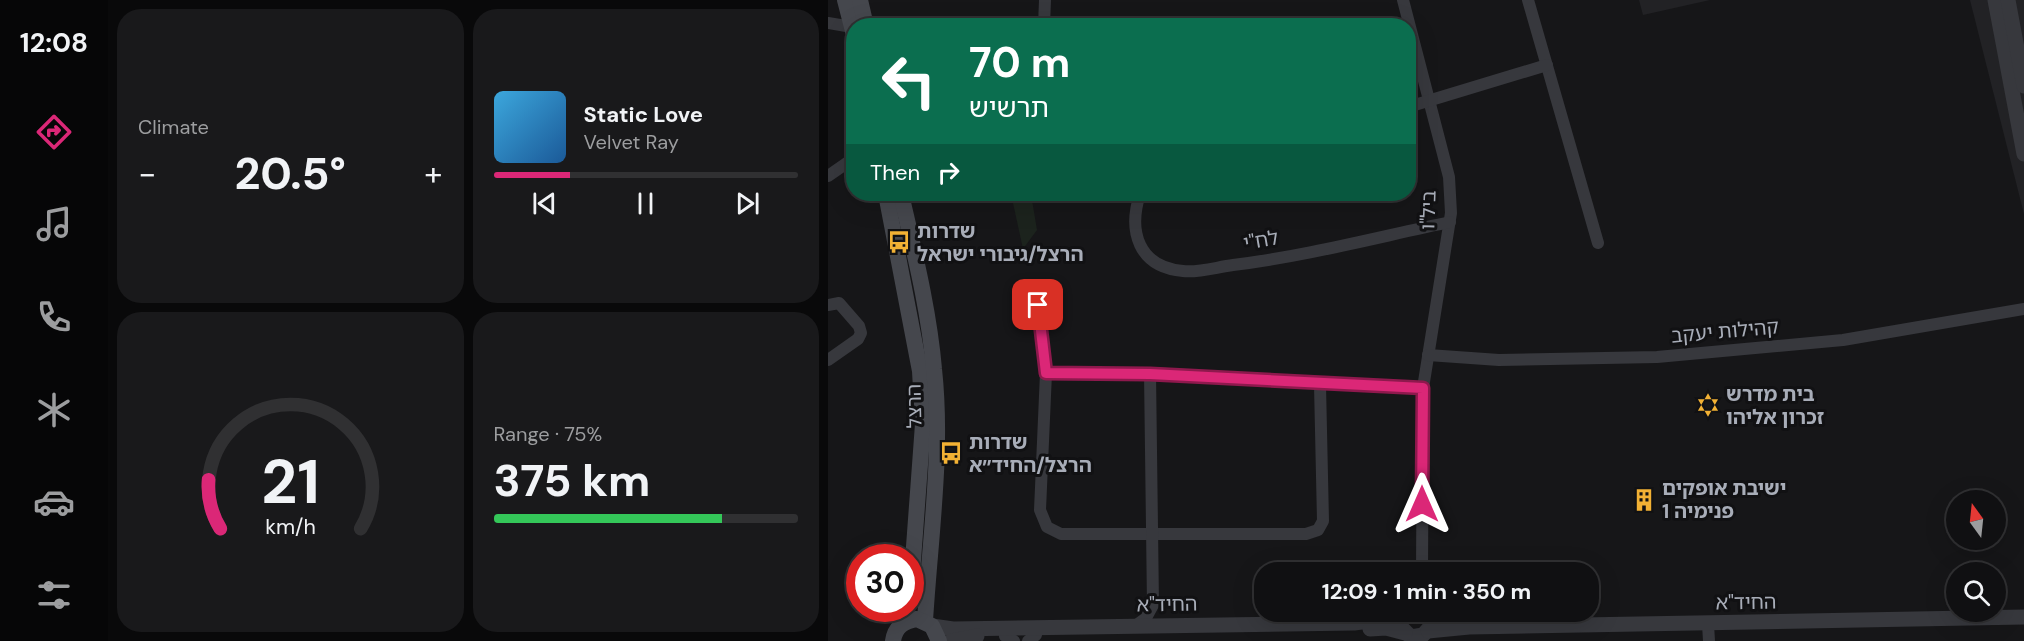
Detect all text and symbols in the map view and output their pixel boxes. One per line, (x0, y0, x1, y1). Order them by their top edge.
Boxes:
text: 12:08 (20, 25, 88, 60)
text: 70 m (969, 35, 1070, 90)
icon: left (870, 42, 948, 120)
text: תרשיש (969, 90, 1049, 125)
text: Static Love (584, 100, 703, 129)
icon: directions (33, 111, 75, 153)
text: Climate (138, 114, 209, 140)
text: Velvet Ray (584, 129, 679, 155)
text: 20.5° (235, 144, 346, 203)
text: − (138, 152, 156, 195)
text: + (424, 152, 442, 195)
icon: right (932, 156, 965, 189)
text: Then (870, 158, 920, 187)
icon: previous (528, 187, 561, 220)
icon: pause (629, 187, 662, 220)
icon: next (731, 187, 764, 220)
street label: ביל"ו (1414, 190, 1442, 230)
icon: music (33, 203, 75, 245)
place label: שדרות הרצל/גיבורי ישראל (917, 218, 1084, 267)
street label: לח"י (1241, 224, 1281, 256)
bus stop icon: שדרות הרצל/גיבורי ישראל (886, 229, 912, 255)
pin (1012, 279, 1063, 330)
icon: arrive (1021, 288, 1054, 321)
icon: phone (33, 296, 75, 338)
street label: קהילות יעקב (1670, 313, 1780, 349)
place label: בית מדרש זכרון אליהו (1726, 381, 1824, 430)
street label: הרצל (901, 383, 927, 429)
icon: climate (33, 389, 75, 431)
synagogue icon: בית מדרש זכרון אליהו (1695, 392, 1721, 418)
text: Range · 75% (494, 421, 602, 447)
place label: שדרות הרצל/החיד״א (969, 429, 1092, 478)
bus stop icon: שדרות הרצל/החיד״א (938, 440, 964, 466)
text: 21 (261, 441, 320, 522)
text: 375 km (494, 451, 650, 510)
position arrow (1390, 472, 1454, 536)
place label: ישיבת אופקים פנימיה 1 (1662, 475, 1786, 524)
icon: car (33, 481, 75, 523)
building icon: ישיבת אופקים פנימיה 1 (1631, 487, 1657, 513)
north arrow (1946, 490, 2006, 550)
map controls (1946, 490, 2006, 622)
text: km/h (265, 513, 316, 541)
speed limit sign: 30 (846, 544, 924, 622)
button: search (1946, 562, 2006, 622)
icon: filters (33, 574, 75, 616)
text: 12:09 · 1 min · 350 m (1322, 577, 1531, 606)
street label: החיד"א (1715, 588, 1777, 616)
street label: החיד"א (1136, 590, 1198, 618)

